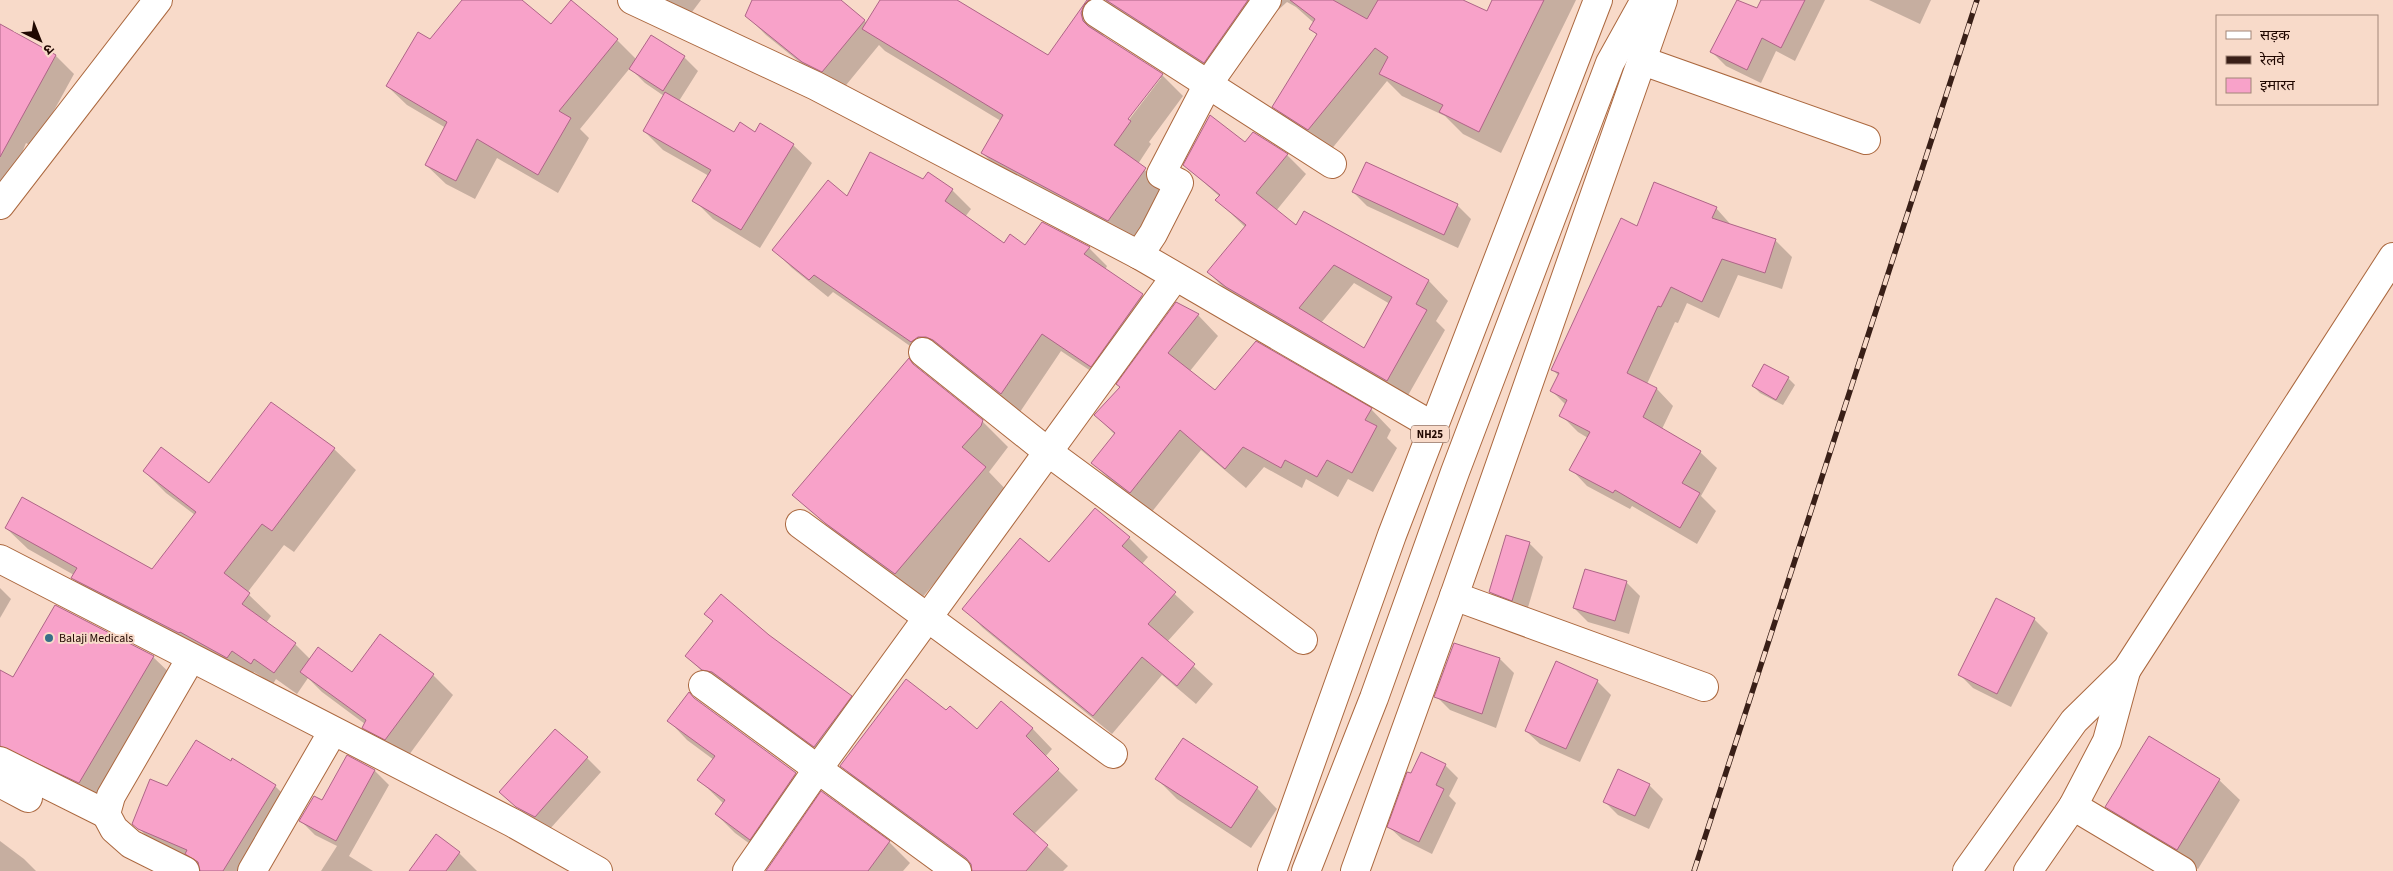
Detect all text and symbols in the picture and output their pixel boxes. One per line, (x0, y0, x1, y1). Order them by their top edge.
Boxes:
north arrow (15, 15, 65, 65)
legend (2216, 15, 2378, 105)
text: सड़क (2260, 25, 2290, 46)
text: उ (38, 39, 58, 59)
text: रेलवे (2259, 50, 2285, 71)
text: इमारत (2260, 75, 2295, 96)
road number: NH25 (1411, 426, 1449, 442)
place label: Balaji Medicals (59, 630, 133, 647)
marker: Balaji Medicals (43, 632, 55, 644)

